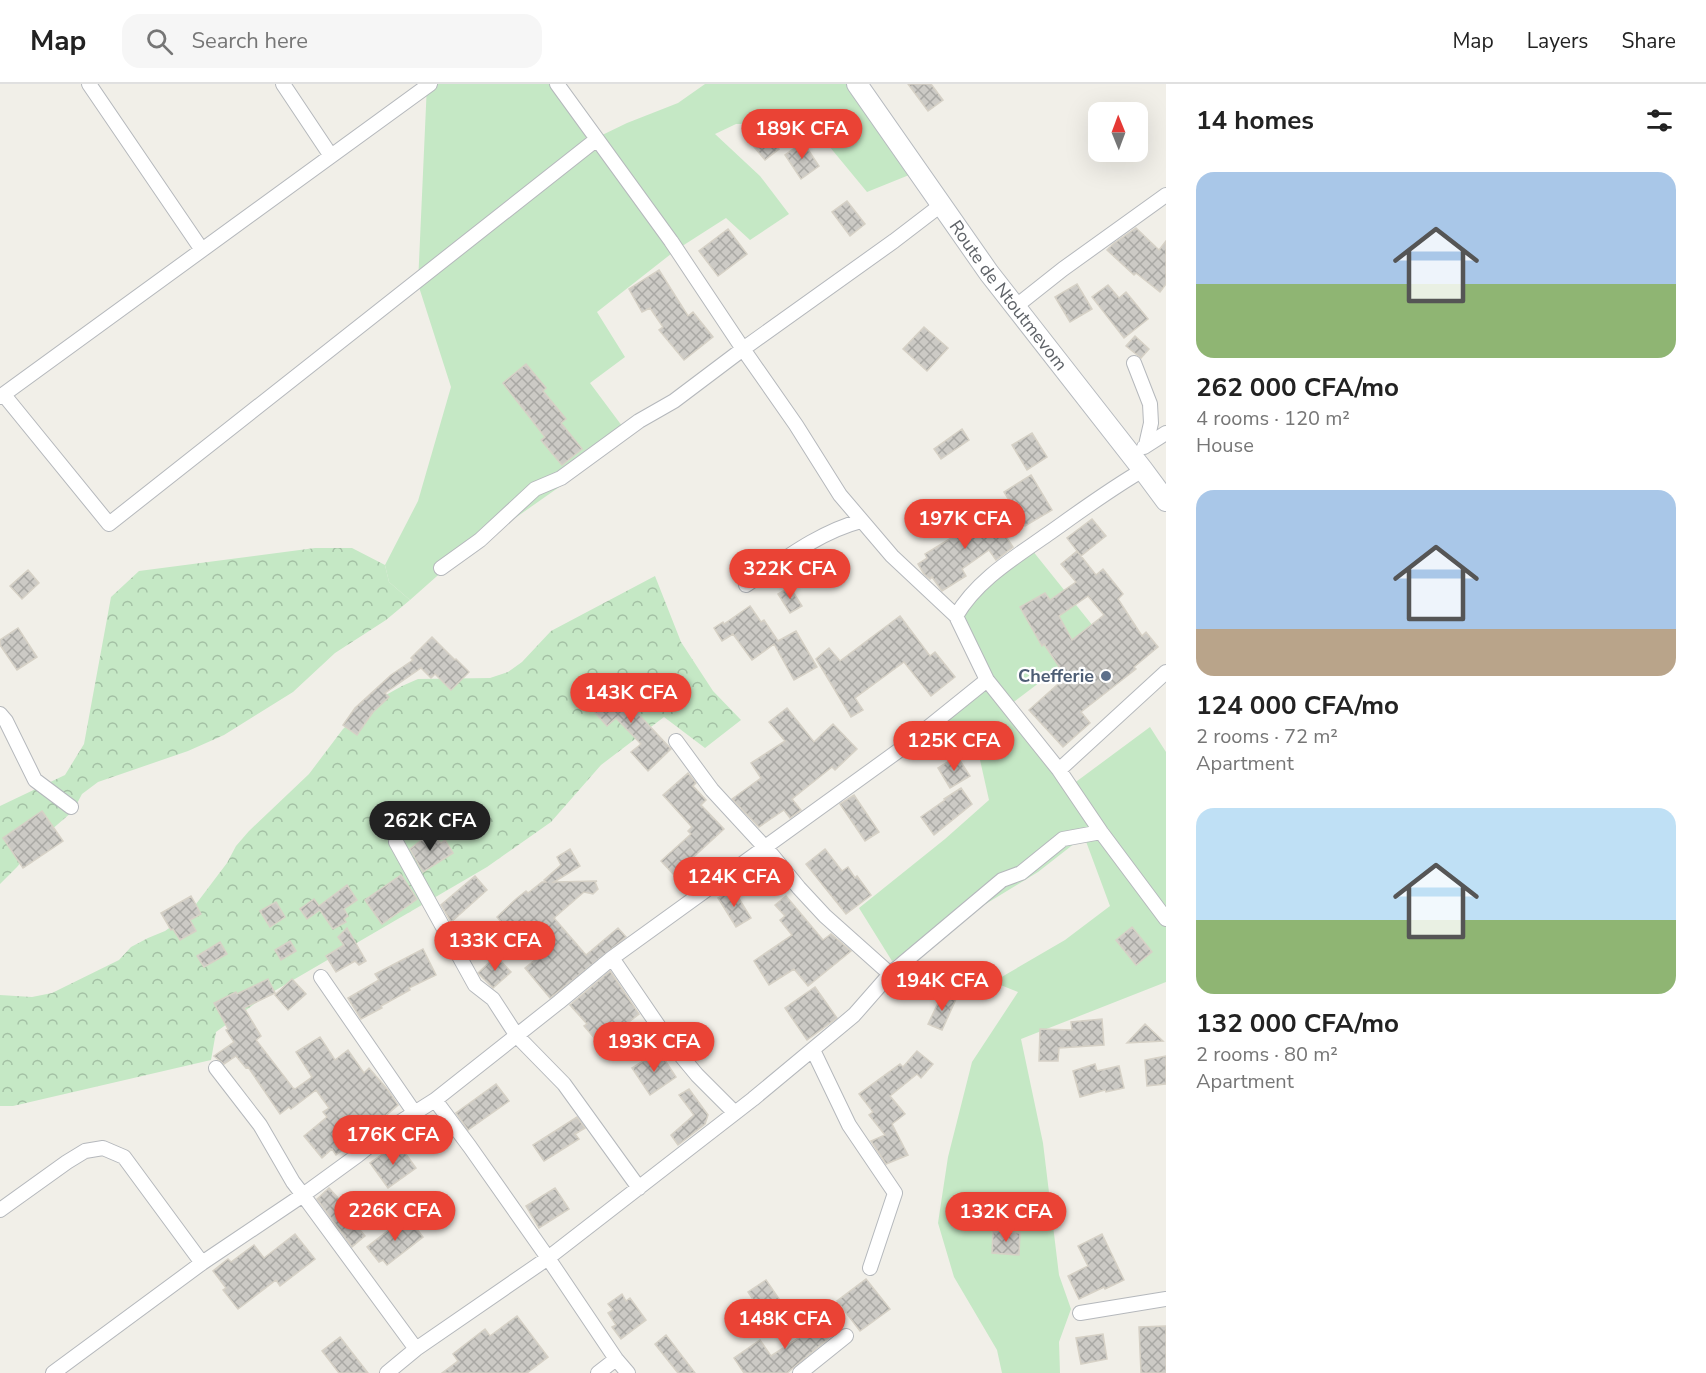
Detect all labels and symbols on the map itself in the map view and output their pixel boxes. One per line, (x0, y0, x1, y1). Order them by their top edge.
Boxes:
north arrow (1088, 102, 1148, 162)
pin: 189K CFA (740, 109, 864, 160)
street label: Route de Ntoutmevom (944, 215, 1073, 376)
pin: 197K CFA (903, 499, 1027, 550)
pin: 322K CFA (728, 549, 852, 600)
place label: Chefferie (1018, 664, 1094, 688)
marker: Chefferie (1099, 669, 1113, 683)
pin: 143K CFA (569, 673, 693, 724)
pin: 125K CFA (892, 721, 1016, 772)
pin: 262K CFA (368, 801, 492, 852)
pin: 124K CFA (672, 857, 796, 908)
pin: 133K CFA (433, 921, 557, 972)
pin: 194K CFA (880, 961, 1004, 1012)
pin: 193K CFA (592, 1022, 716, 1073)
pin: 176K CFA (331, 1115, 455, 1166)
pin: 226K CFA (333, 1191, 457, 1242)
pin: 132K CFA (944, 1192, 1068, 1243)
pin: 148K CFA (723, 1299, 847, 1350)

